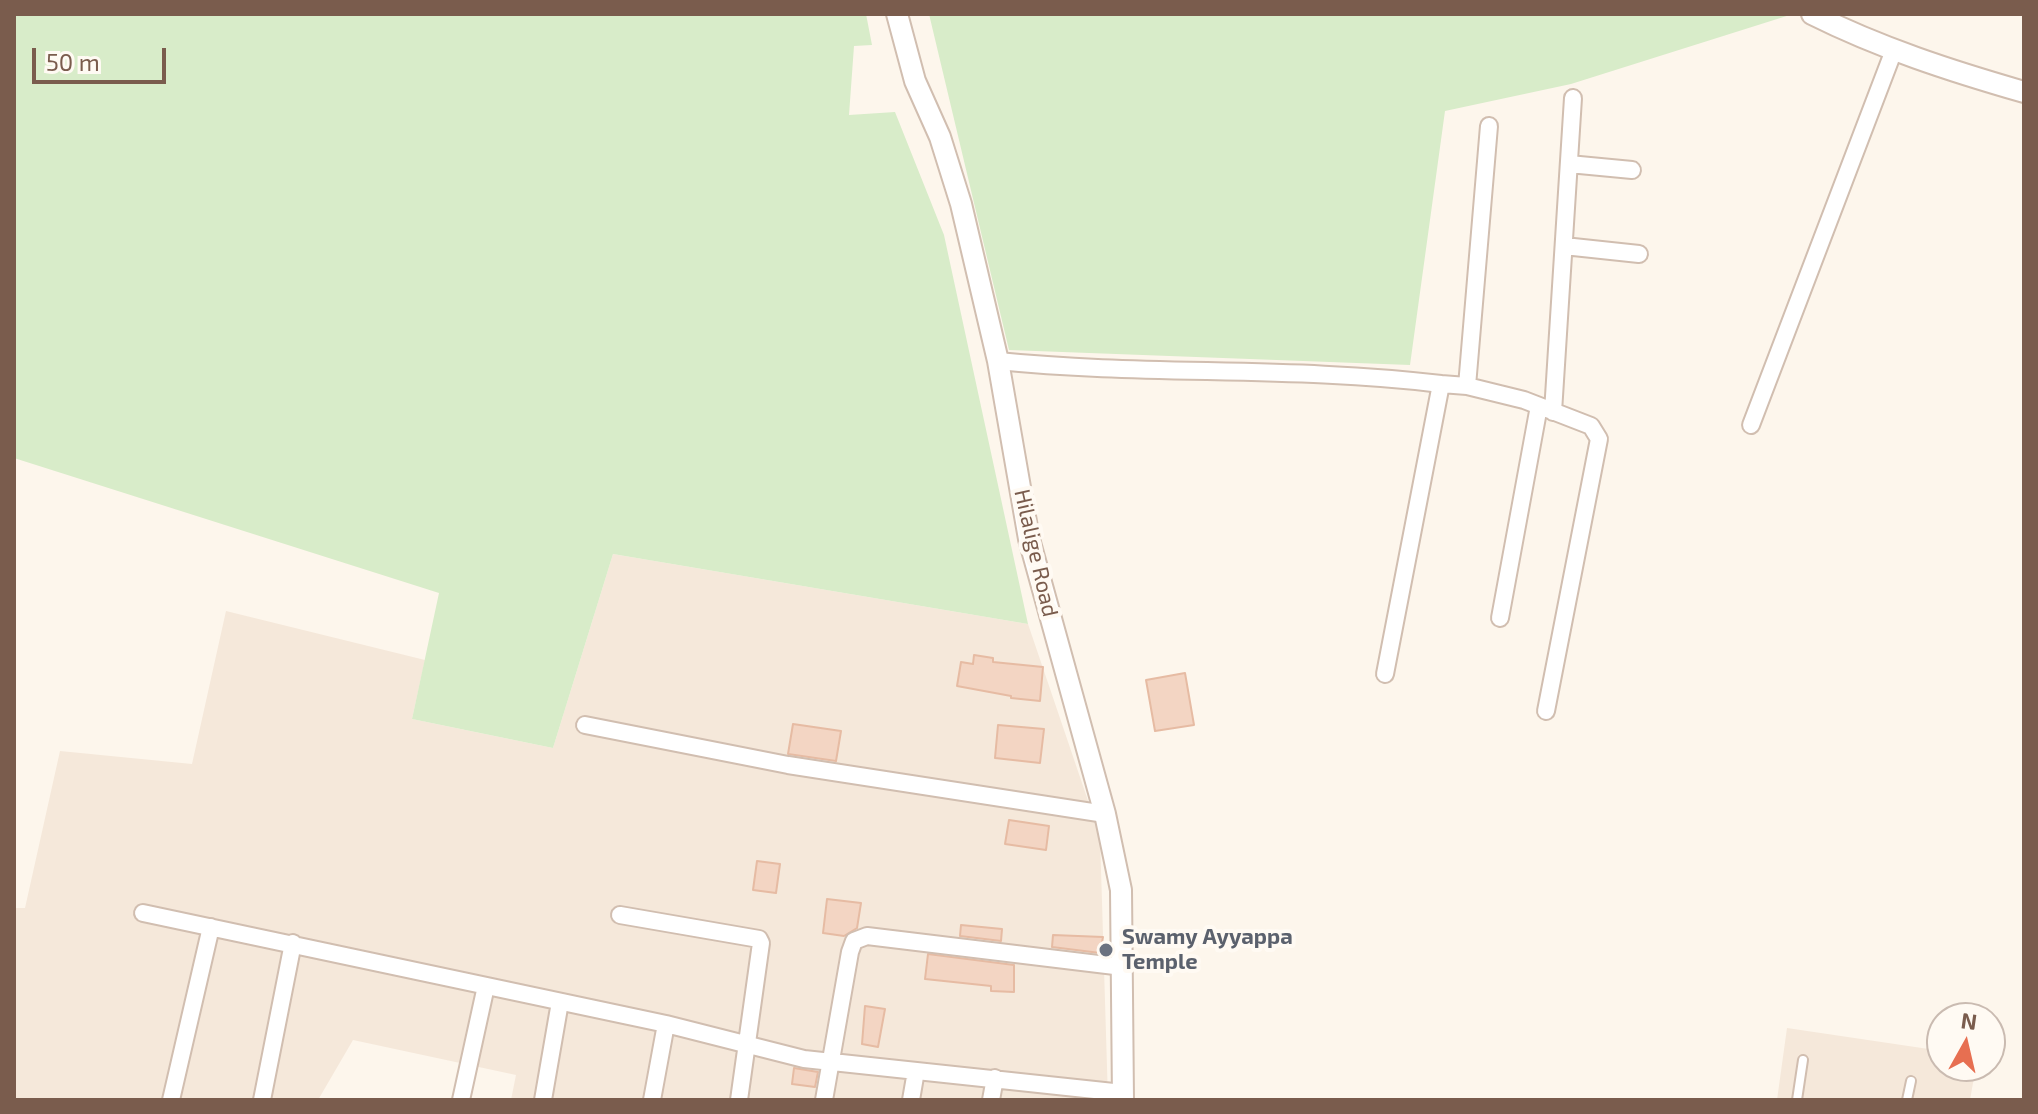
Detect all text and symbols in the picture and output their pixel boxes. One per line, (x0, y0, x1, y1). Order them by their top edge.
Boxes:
scale bar (36, 32, 170, 82)
text: 50 m (46, 47, 100, 76)
street label: Hilalige Road (1008, 487, 1064, 619)
place label: Swamy Ayyappa Temple (1122, 924, 1293, 976)
marker: Swamy Ayyappa Temple (1097, 941, 1115, 959)
north arrow (1926, 1002, 2006, 1082)
text: N (1959, 1006, 1979, 1034)

